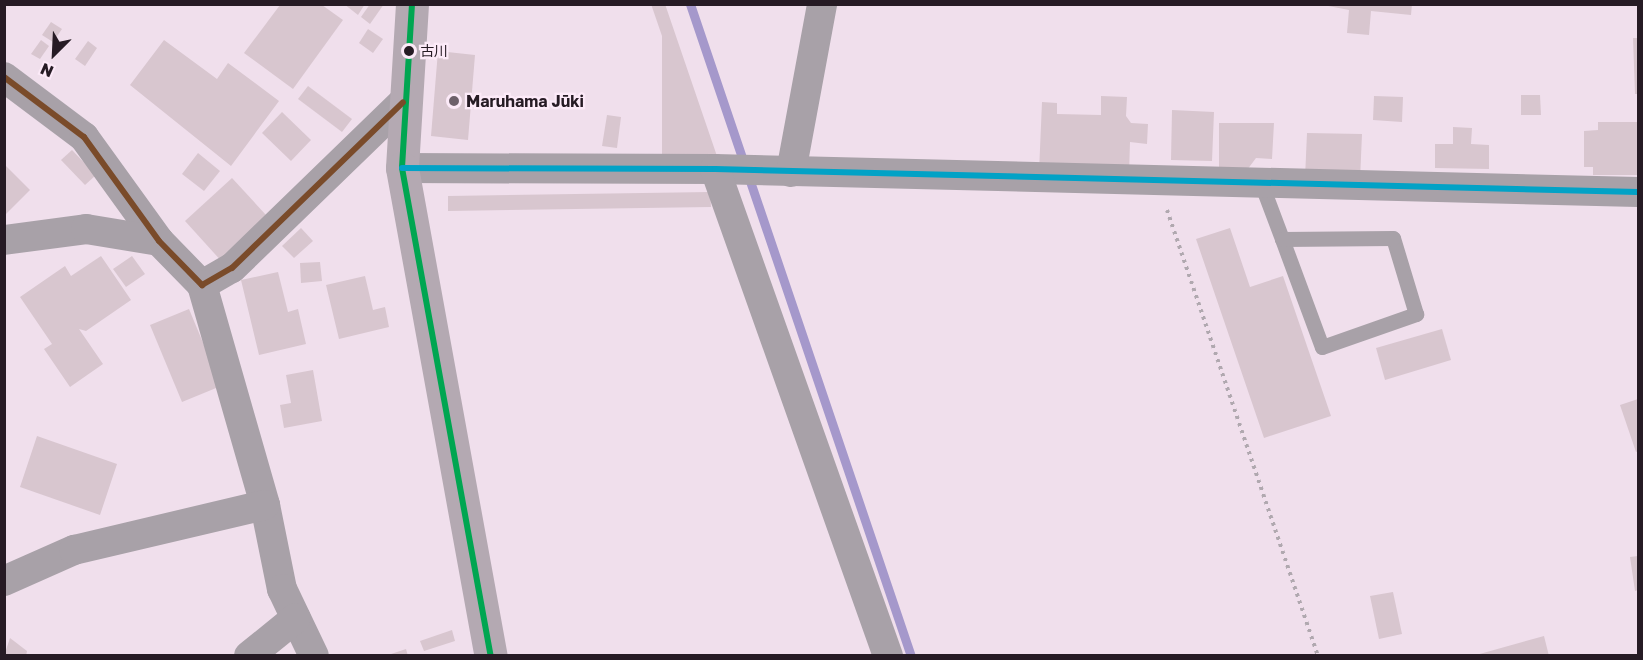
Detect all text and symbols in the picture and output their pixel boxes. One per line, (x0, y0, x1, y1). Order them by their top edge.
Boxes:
north arrow (24, 24, 84, 84)
place label: 古川 (420, 43, 448, 59)
marker: 古川 (403, 45, 415, 57)
text: N (37, 59, 56, 82)
place label: Maruhama Jūki (466, 91, 584, 111)
marker: Maruhama Jūki (447, 94, 461, 108)

